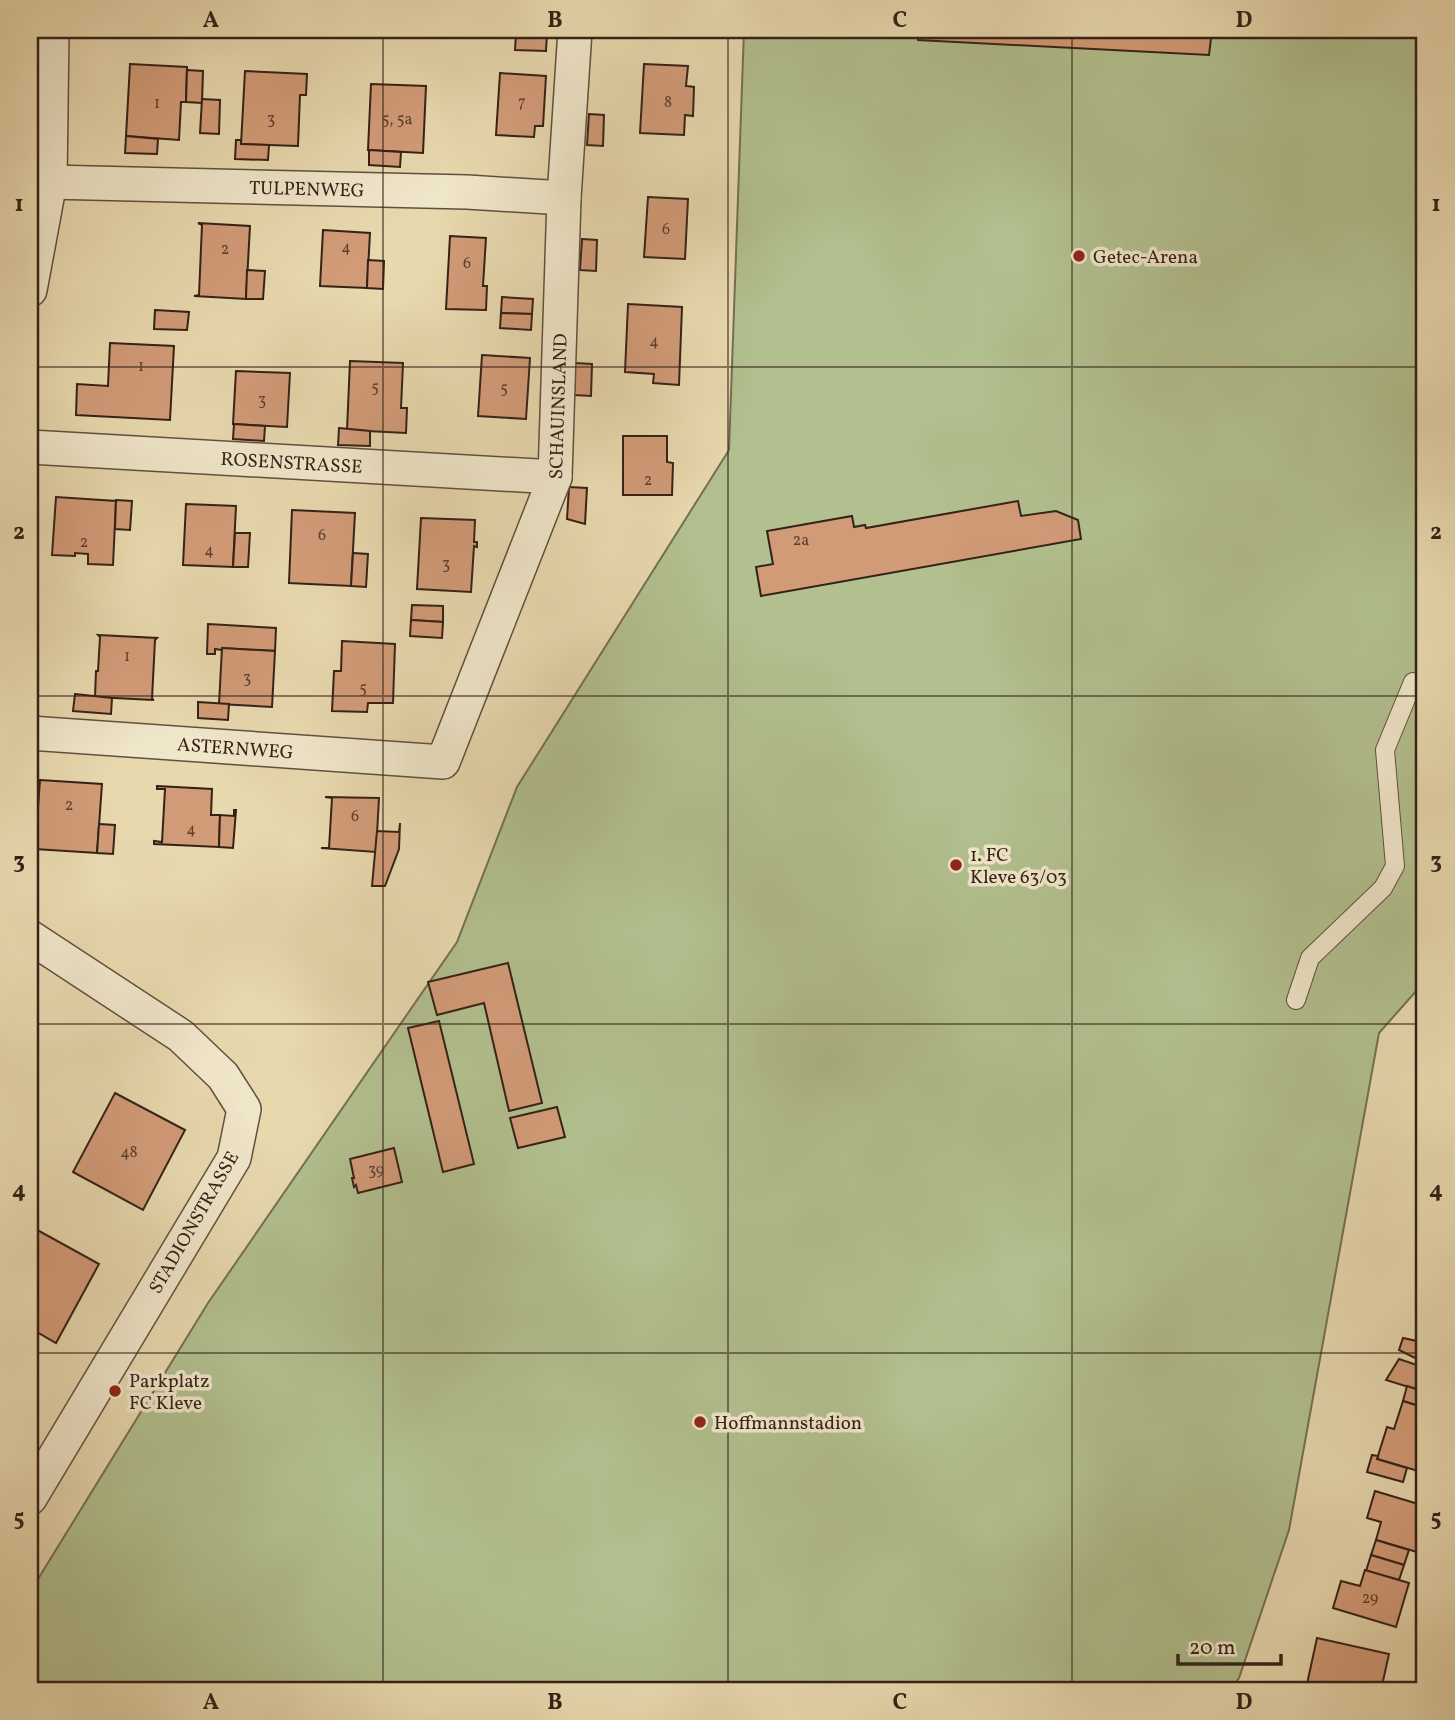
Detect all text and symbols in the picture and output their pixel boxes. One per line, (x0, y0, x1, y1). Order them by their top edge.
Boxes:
text: A (203, 5, 219, 37)
text: B (547, 5, 563, 37)
text: C (893, 5, 907, 37)
text: D (1236, 5, 1253, 37)
house number: 7 (518, 92, 526, 114)
house number: 8 (664, 92, 672, 114)
house number: 1 (154, 93, 160, 115)
house number: 3 (267, 109, 275, 131)
house number: 5, 5a (382, 109, 412, 131)
street label: TULPENWEG (249, 176, 365, 205)
text: 1 (14, 189, 24, 221)
text: 1 (1431, 189, 1441, 221)
house number: 6 (662, 219, 670, 241)
house number: 4 (341, 237, 351, 259)
house number: 2 (221, 239, 229, 261)
place label: Getec-Arena (1093, 245, 1198, 271)
marker: Getec-Arena (1071, 248, 1087, 264)
house number: 6 (463, 253, 471, 275)
house number: 4 (649, 331, 659, 353)
street label: SCHAUINSLAND (544, 333, 575, 480)
house number: 1 (138, 356, 144, 378)
house number: 5 (371, 377, 379, 399)
house number: 5 (500, 378, 508, 400)
house number: 3 (258, 390, 266, 412)
street label: ROSENSTRASSE (220, 447, 363, 481)
house number: 2 (644, 470, 652, 492)
text: 2 (13, 517, 25, 549)
text: 2 (1430, 517, 1442, 549)
house number: 6 (318, 525, 326, 547)
house number: 2a (793, 530, 809, 552)
house number: 2 (80, 532, 88, 554)
house number: 4 (204, 540, 214, 562)
house number: 3 (442, 554, 450, 576)
house number: 1 (124, 646, 130, 668)
house number: 3 (243, 668, 251, 690)
house number: 5 (359, 678, 367, 700)
street label: ASTERNWEG (176, 732, 294, 766)
house number: 2 (65, 795, 73, 817)
house number: 6 (351, 806, 359, 828)
house number: 4 (186, 819, 196, 841)
place label: 1. FC Kleve 63/03 (970, 843, 1067, 891)
text: 3 (13, 846, 25, 878)
text: 3 (1430, 846, 1442, 878)
marker: 1. FC Kleve 63/03 (948, 857, 964, 873)
house number: 48 (120, 1142, 138, 1164)
street label: STADIONSTRASSE (143, 1147, 246, 1299)
house number: 39 (368, 1160, 384, 1182)
text: 4 (12, 1175, 26, 1207)
text: 4 (1429, 1175, 1443, 1207)
place label: Parkplatz FC Kleve (129, 1369, 210, 1417)
marker: Parkplatz FC Kleve (107, 1383, 123, 1399)
place label: Hoffmannstadion (714, 1411, 862, 1437)
marker: Hoffmannstadion (692, 1414, 708, 1430)
text: 5 (13, 1503, 25, 1535)
text: 5 (1430, 1503, 1442, 1535)
house number: 29 (1362, 1588, 1378, 1610)
scale bar (1178, 1622, 1282, 1666)
text: 20 m (1189, 1634, 1235, 1663)
text: A (203, 1687, 219, 1719)
text: B (547, 1687, 563, 1719)
text: C (893, 1687, 907, 1719)
text: D (1236, 1687, 1253, 1719)

